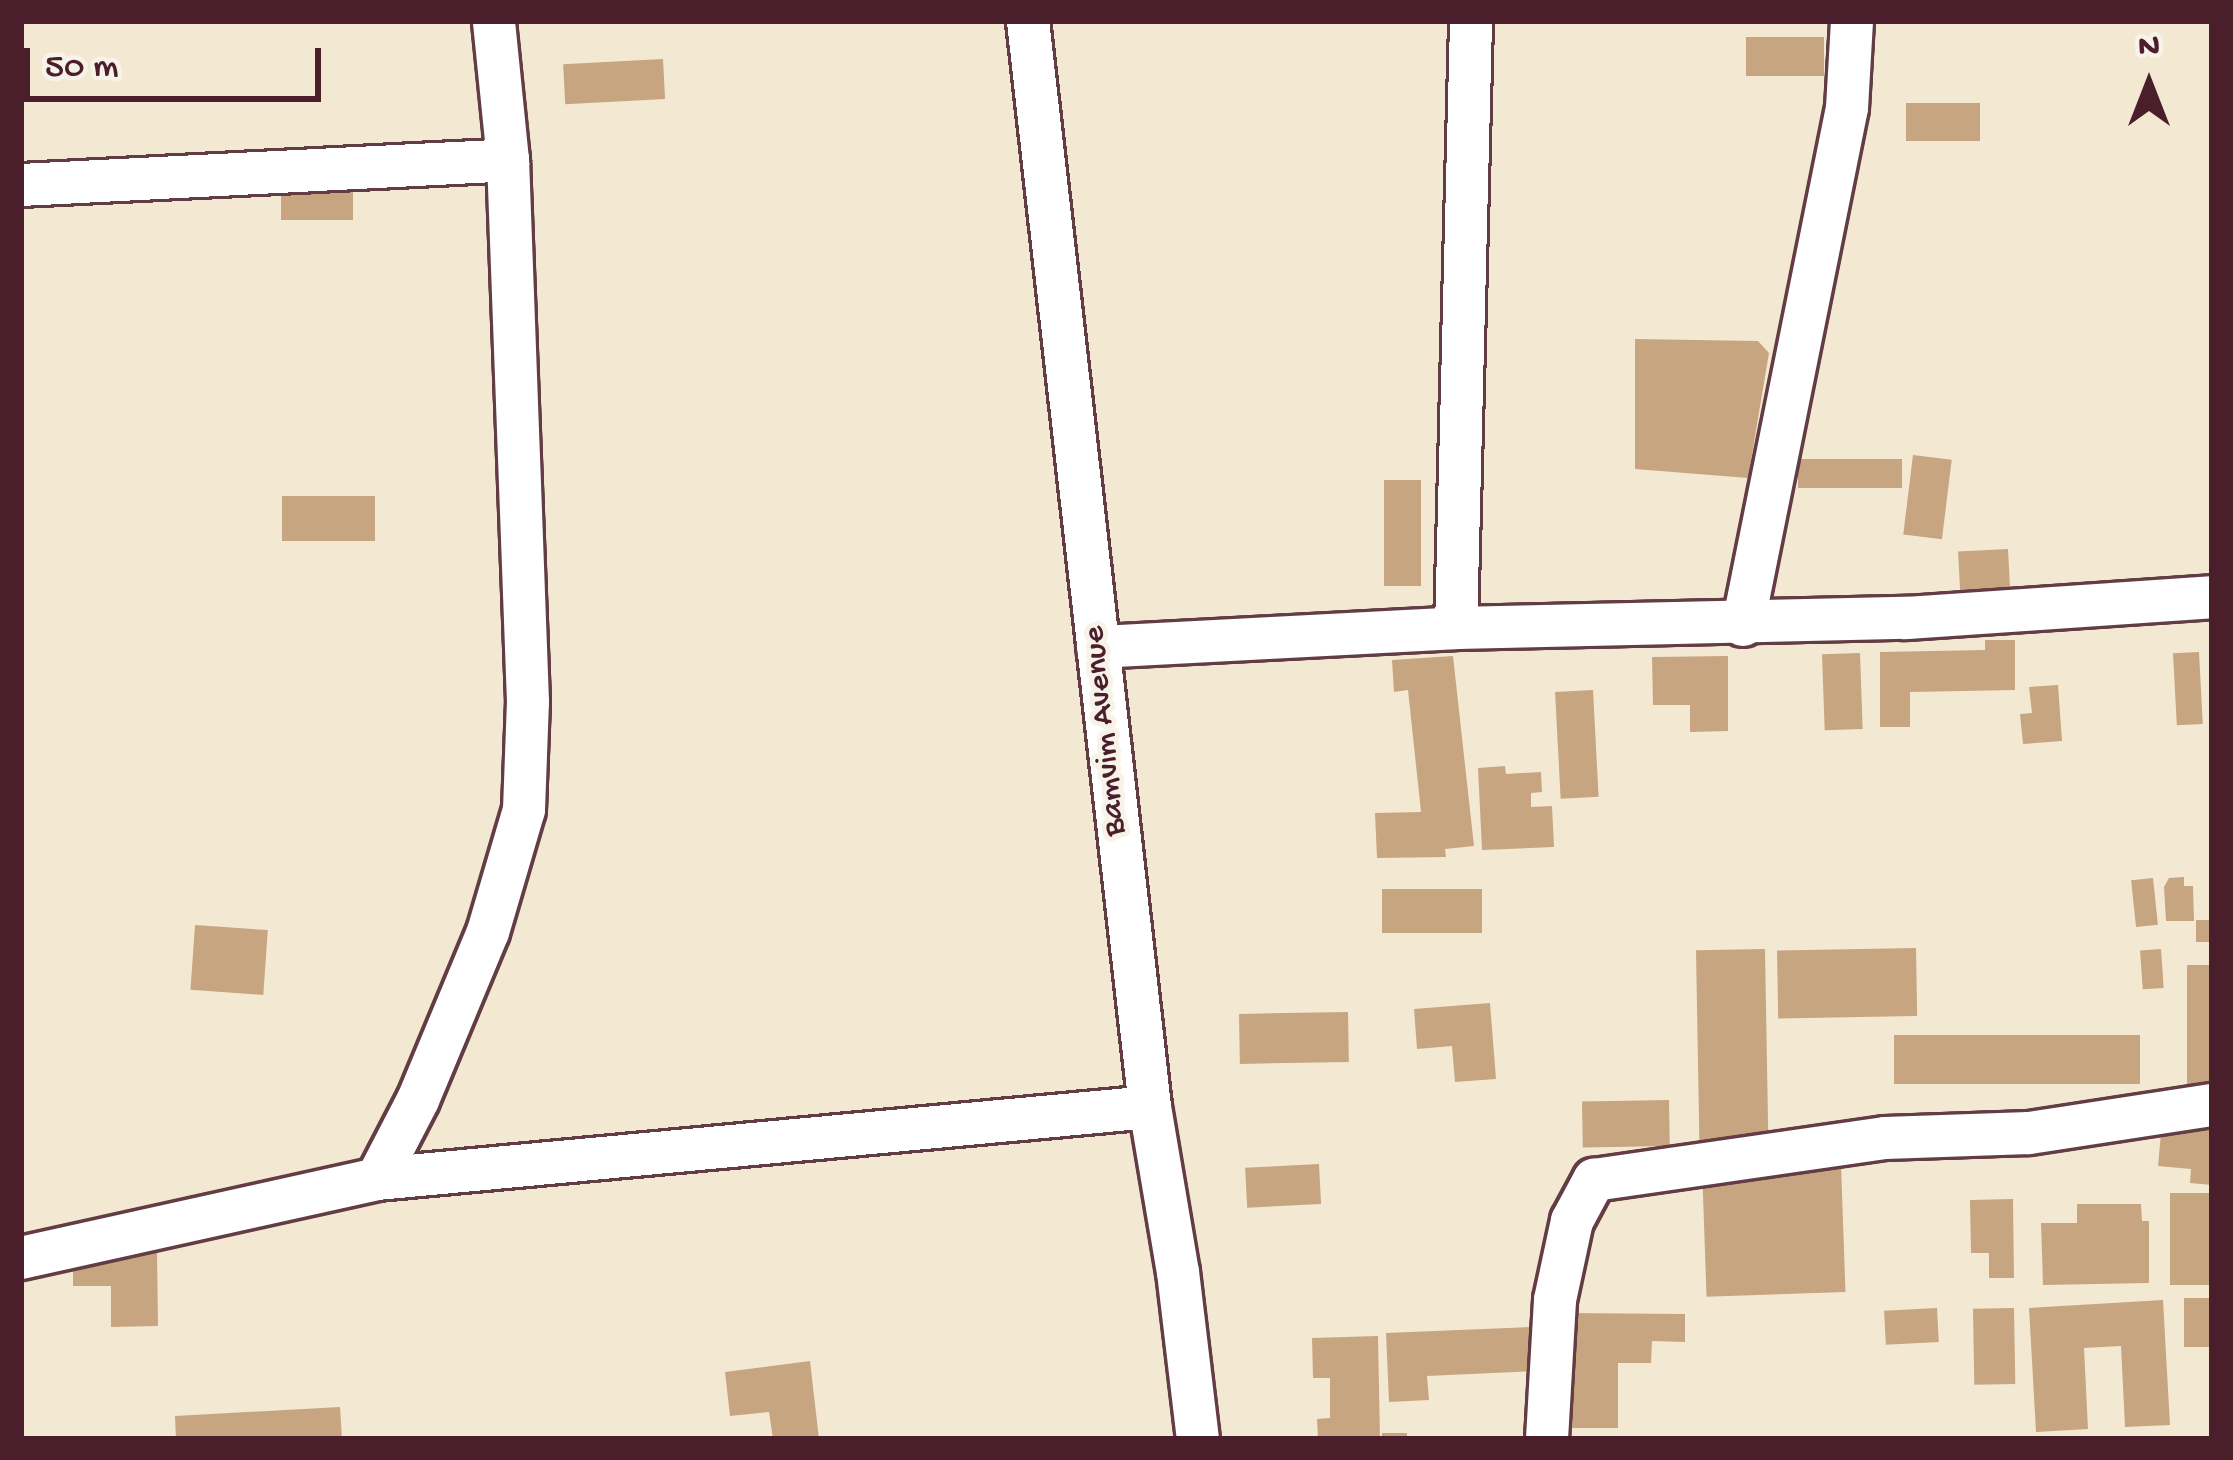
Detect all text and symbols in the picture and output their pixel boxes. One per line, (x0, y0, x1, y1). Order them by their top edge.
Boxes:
scale bar (30, 24, 327, 98)
north arrow (2089, 24, 2209, 144)
text: N (2138, 29, 2160, 67)
text: 50 m (45, 47, 118, 90)
street label: Bamvim Avenue (1076, 624, 1138, 838)

